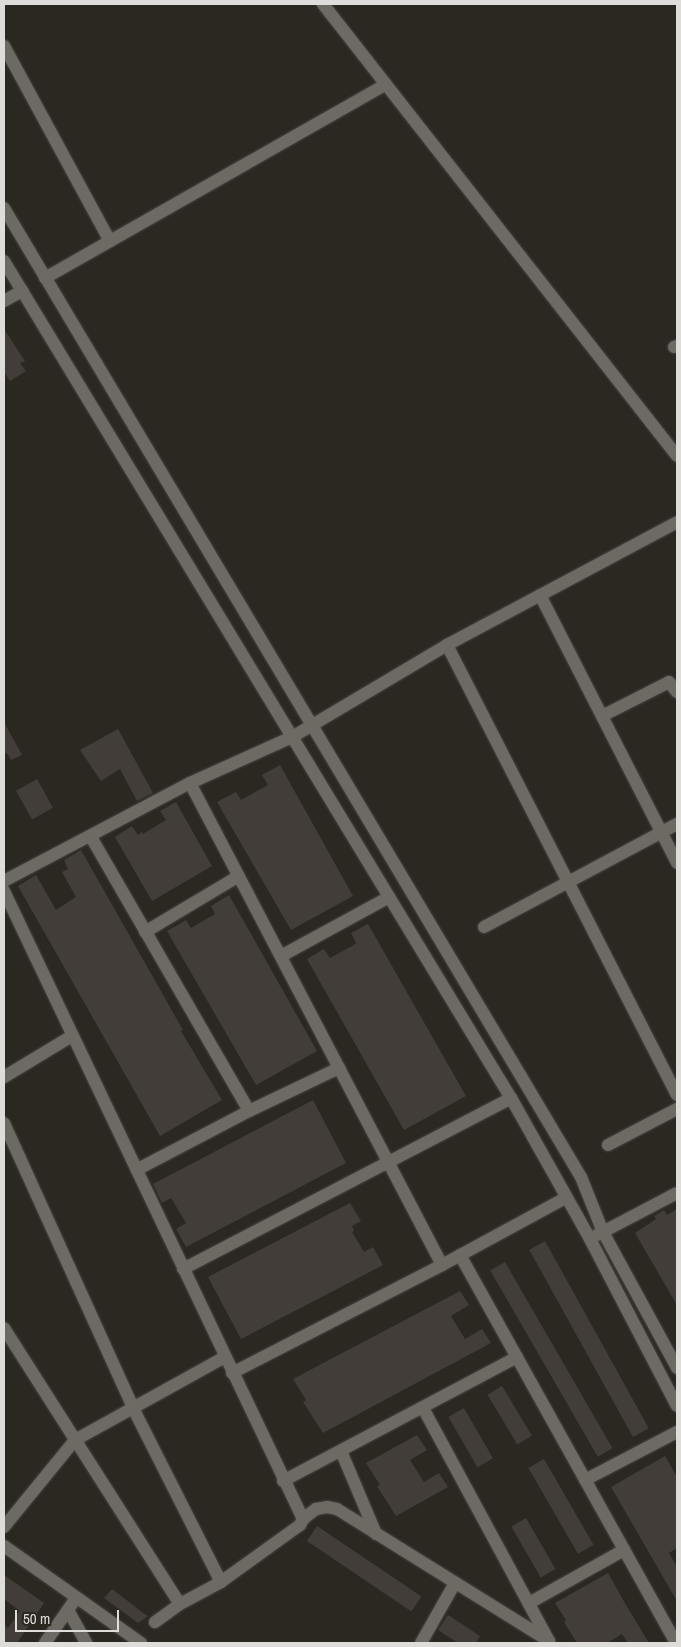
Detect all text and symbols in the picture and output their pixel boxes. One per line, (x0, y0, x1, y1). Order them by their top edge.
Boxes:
scale bar (18, 1600, 121, 1632)
text: 50 m (23, 1608, 50, 1629)

